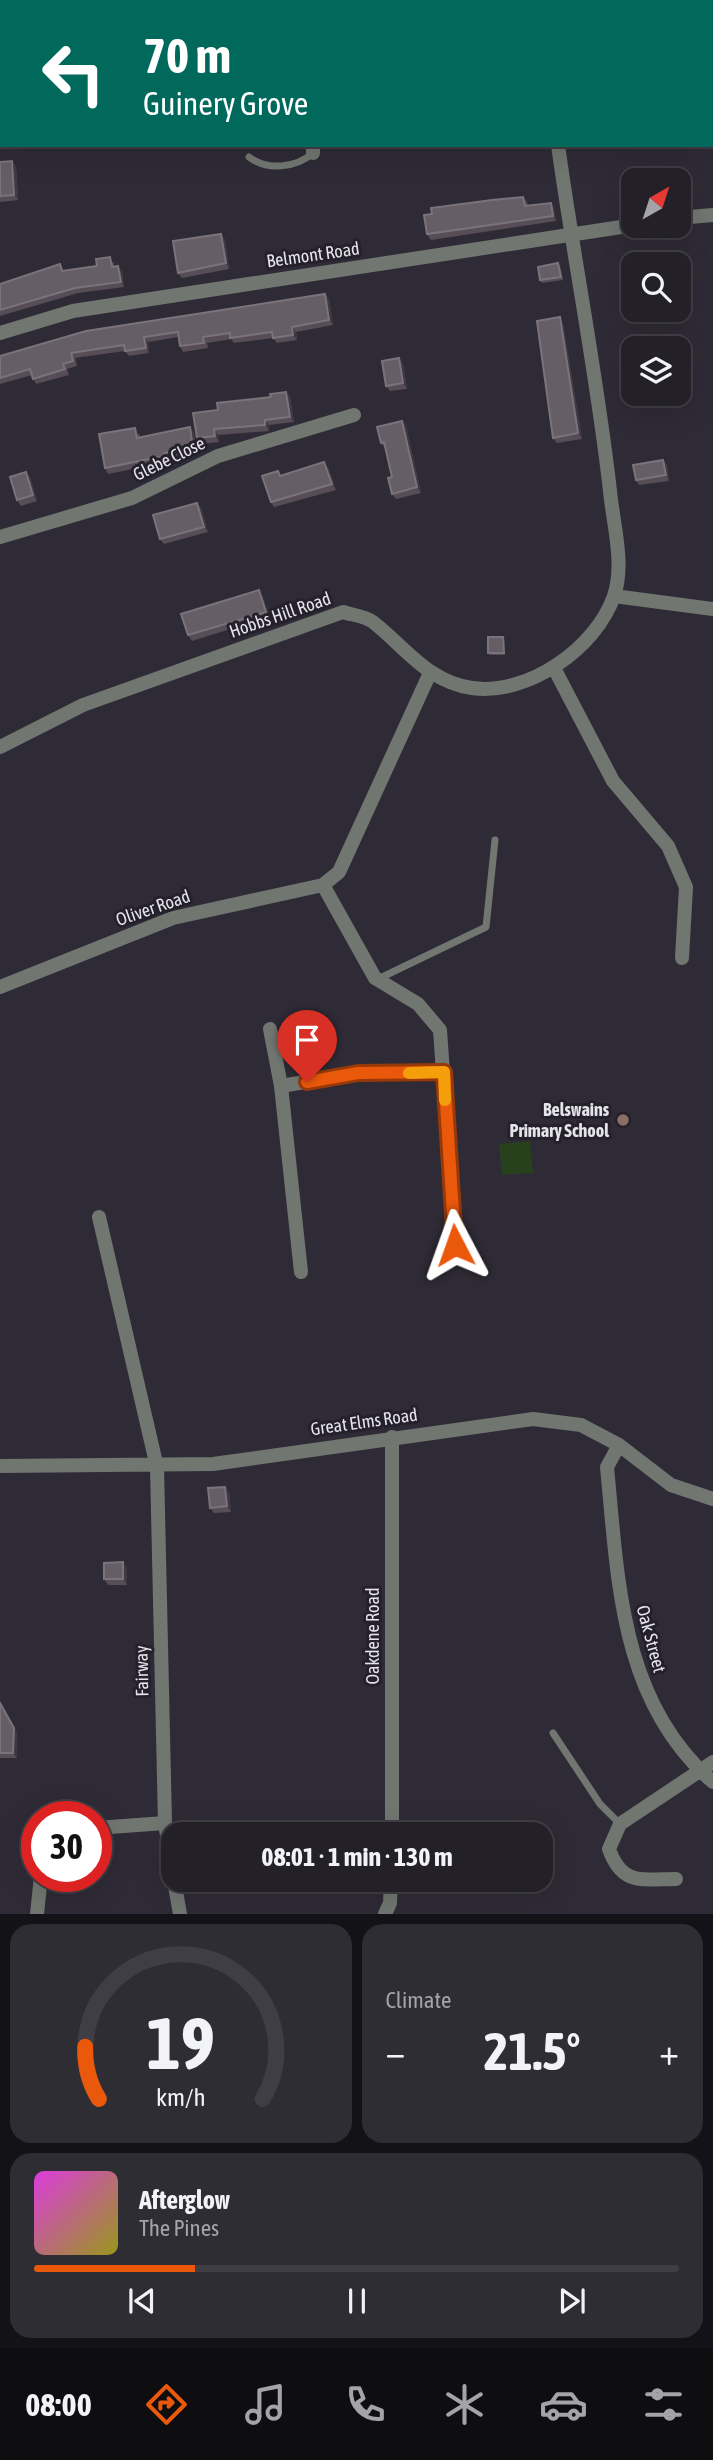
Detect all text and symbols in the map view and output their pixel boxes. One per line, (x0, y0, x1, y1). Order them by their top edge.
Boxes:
text: 70 m (143, 27, 231, 83)
icon: left (28, 28, 119, 119)
text: Guinery Grove (143, 85, 308, 122)
north arrow (621, 168, 691, 238)
map controls (621, 168, 691, 406)
street label: Belmont Road (265, 238, 361, 271)
button: search (621, 252, 691, 322)
button: layers (621, 336, 691, 406)
street label: Glebe Close (130, 432, 208, 485)
street label: Hobbs Hill Road (226, 587, 333, 642)
street label: Oliver Road (113, 885, 193, 930)
pin (277, 1010, 337, 1082)
icon: arrive (288, 1021, 326, 1059)
place label: Belswains Primary School (510, 1099, 610, 1141)
marker: Belswains Primary School (615, 1112, 631, 1128)
position arrow (418, 1208, 492, 1282)
street label: Great Elms Road (309, 1404, 419, 1439)
street label: Oakdene Road (362, 1588, 383, 1684)
street label: Oak Street (632, 1603, 671, 1675)
street label: Fairway (131, 1645, 152, 1697)
speed limit sign: 30 (21, 1801, 112, 1892)
text: 08:01 · 1 min · 130 m (261, 1842, 453, 1872)
text: Climate (386, 1987, 451, 2013)
text: 19 (147, 2002, 215, 2085)
text: 21.5° (484, 2021, 581, 2081)
text: − (386, 2030, 405, 2073)
text: + (659, 2030, 679, 2073)
text: km/h (156, 2083, 206, 2111)
text: Afterglow (139, 2185, 230, 2215)
text: The Pines (139, 2215, 219, 2241)
icon: previous (123, 2282, 161, 2320)
icon: pause (338, 2282, 376, 2320)
icon: next (553, 2282, 591, 2320)
icon: directions (142, 2380, 191, 2429)
icon: music (241, 2380, 290, 2429)
icon: phone (341, 2380, 390, 2429)
icon: climate (440, 2380, 489, 2429)
icon: car (539, 2380, 588, 2429)
icon: filters (639, 2380, 688, 2429)
text: 08:00 (25, 2386, 92, 2423)

